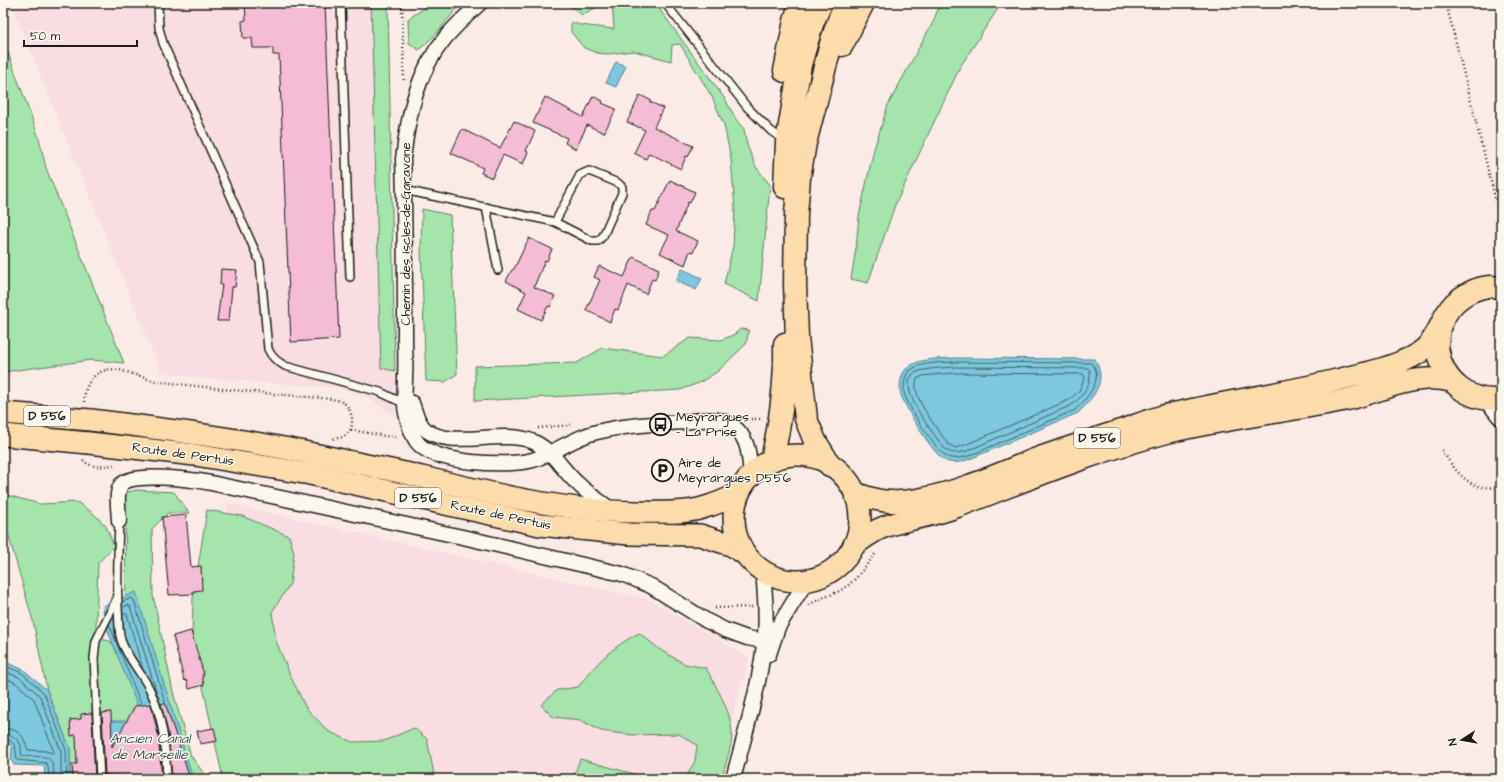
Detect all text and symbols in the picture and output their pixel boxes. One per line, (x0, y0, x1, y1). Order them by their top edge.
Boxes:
scale bar (24, 22, 137, 48)
text: 50 m (30, 28, 61, 45)
street label: Chemin des Iscles-de-Garavone (397, 143, 415, 325)
road number: D 556 (24, 406, 70, 426)
place label: Meyrargues - La Prise (676, 408, 749, 441)
bus stop icon: Meyrargues - La Prise (648, 411, 674, 437)
road number: D 556 (1074, 428, 1120, 448)
street label: Route de Pertuis (131, 438, 235, 470)
place label: Aire de Meyrargues D556 (678, 454, 791, 488)
parking icon: Aire de Meyrargues D556 (649, 457, 675, 483)
road number: D 556 (395, 488, 441, 508)
street label: Route de Pertuis (449, 496, 553, 535)
north arrow (1442, 720, 1482, 760)
water label: Ancien Canal de Marseille (110, 729, 192, 765)
text: N (1445, 737, 1461, 747)

